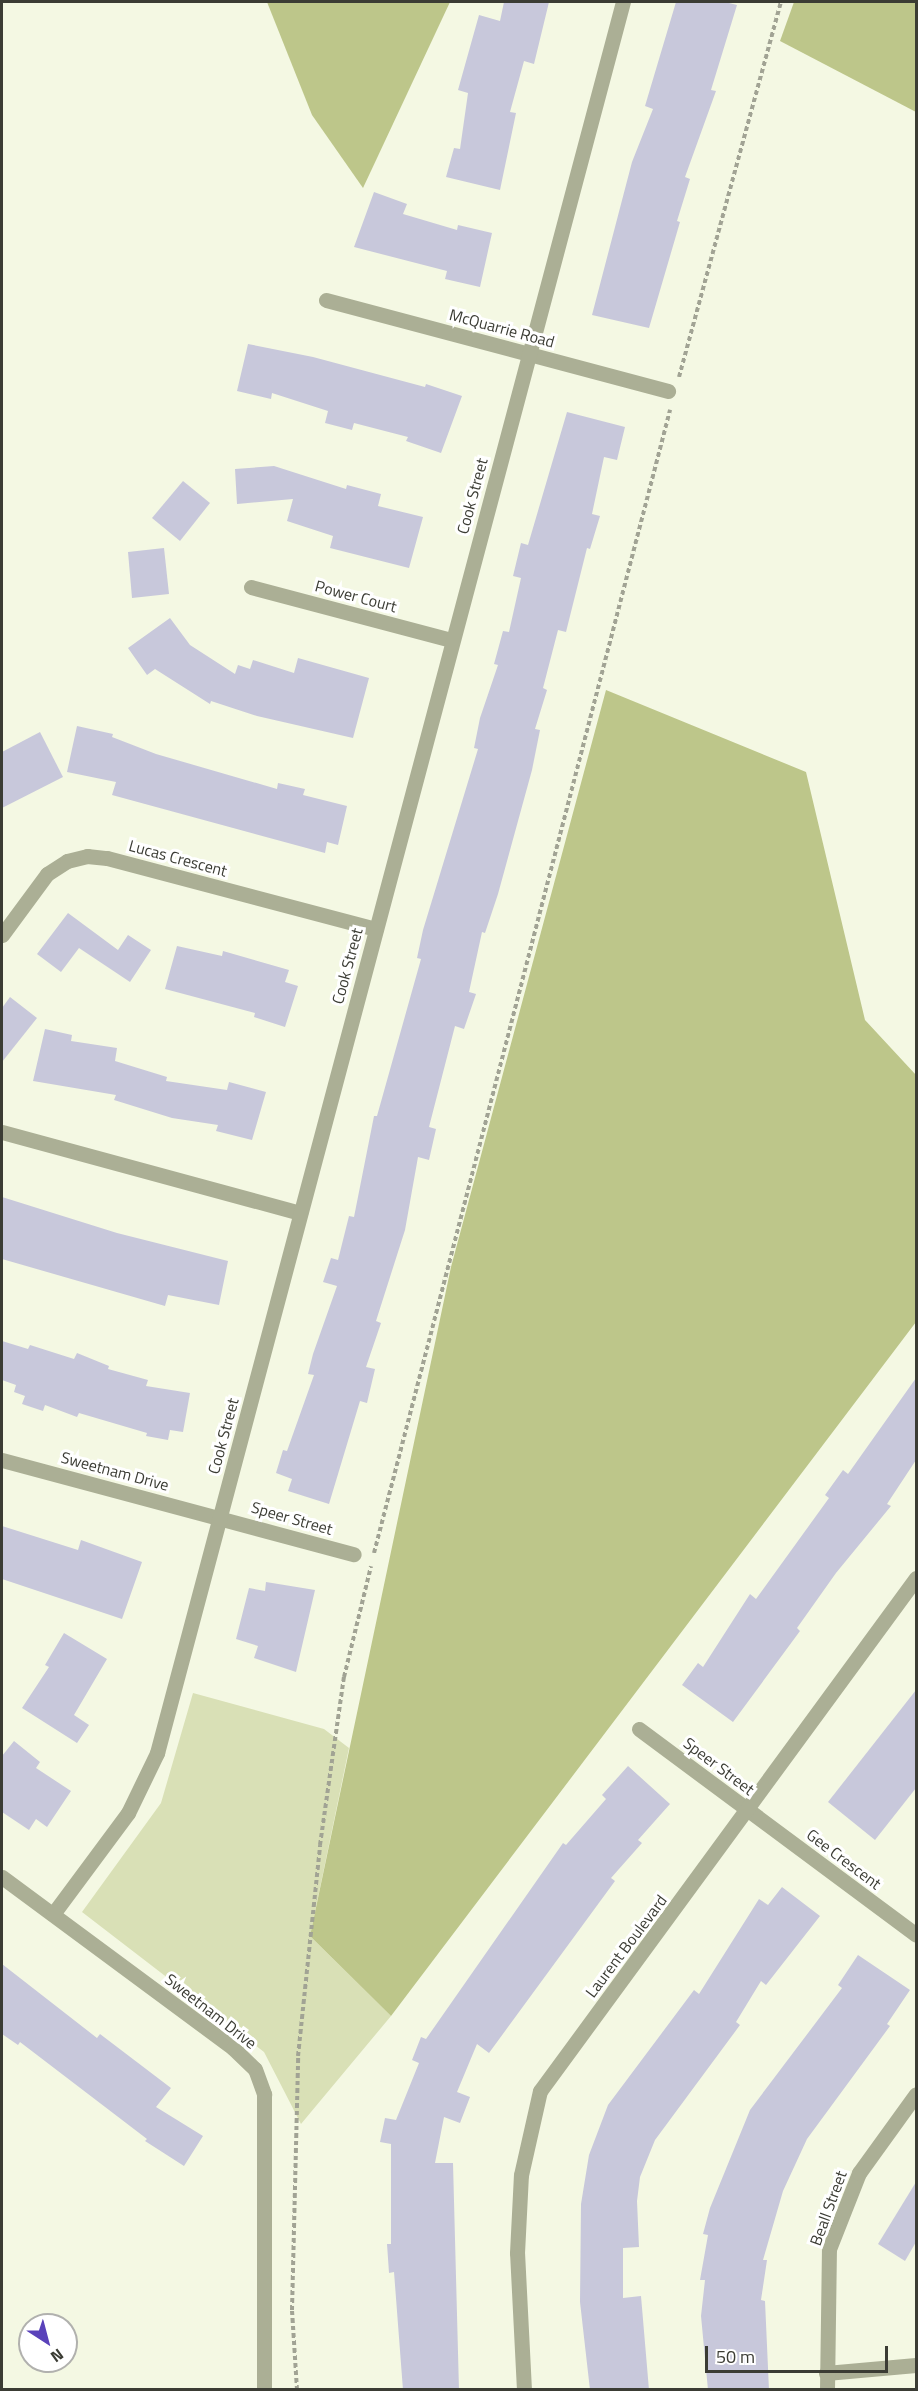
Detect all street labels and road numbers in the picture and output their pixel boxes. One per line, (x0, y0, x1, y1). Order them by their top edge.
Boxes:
street label: McQuarrie Road (447, 305, 557, 351)
street label: Cook Street (453, 456, 491, 536)
street label: Power Court (313, 576, 399, 616)
street label: Lucas Crescent (127, 836, 229, 880)
street label: Cook Street (328, 926, 366, 1006)
street label: Cook Street (204, 1396, 242, 1476)
street label: Sweetnam Drive (59, 1447, 171, 1495)
street label: Speer Street (249, 1497, 335, 1539)
street label: Speer Street (680, 1733, 758, 1799)
street label: Gee Crescent (803, 1825, 885, 1893)
street label: Laurent Boulevard (581, 1891, 671, 2001)
street label: Sweetnam Drive (161, 1969, 261, 2053)
street label: Beall Street (806, 2168, 850, 2248)

